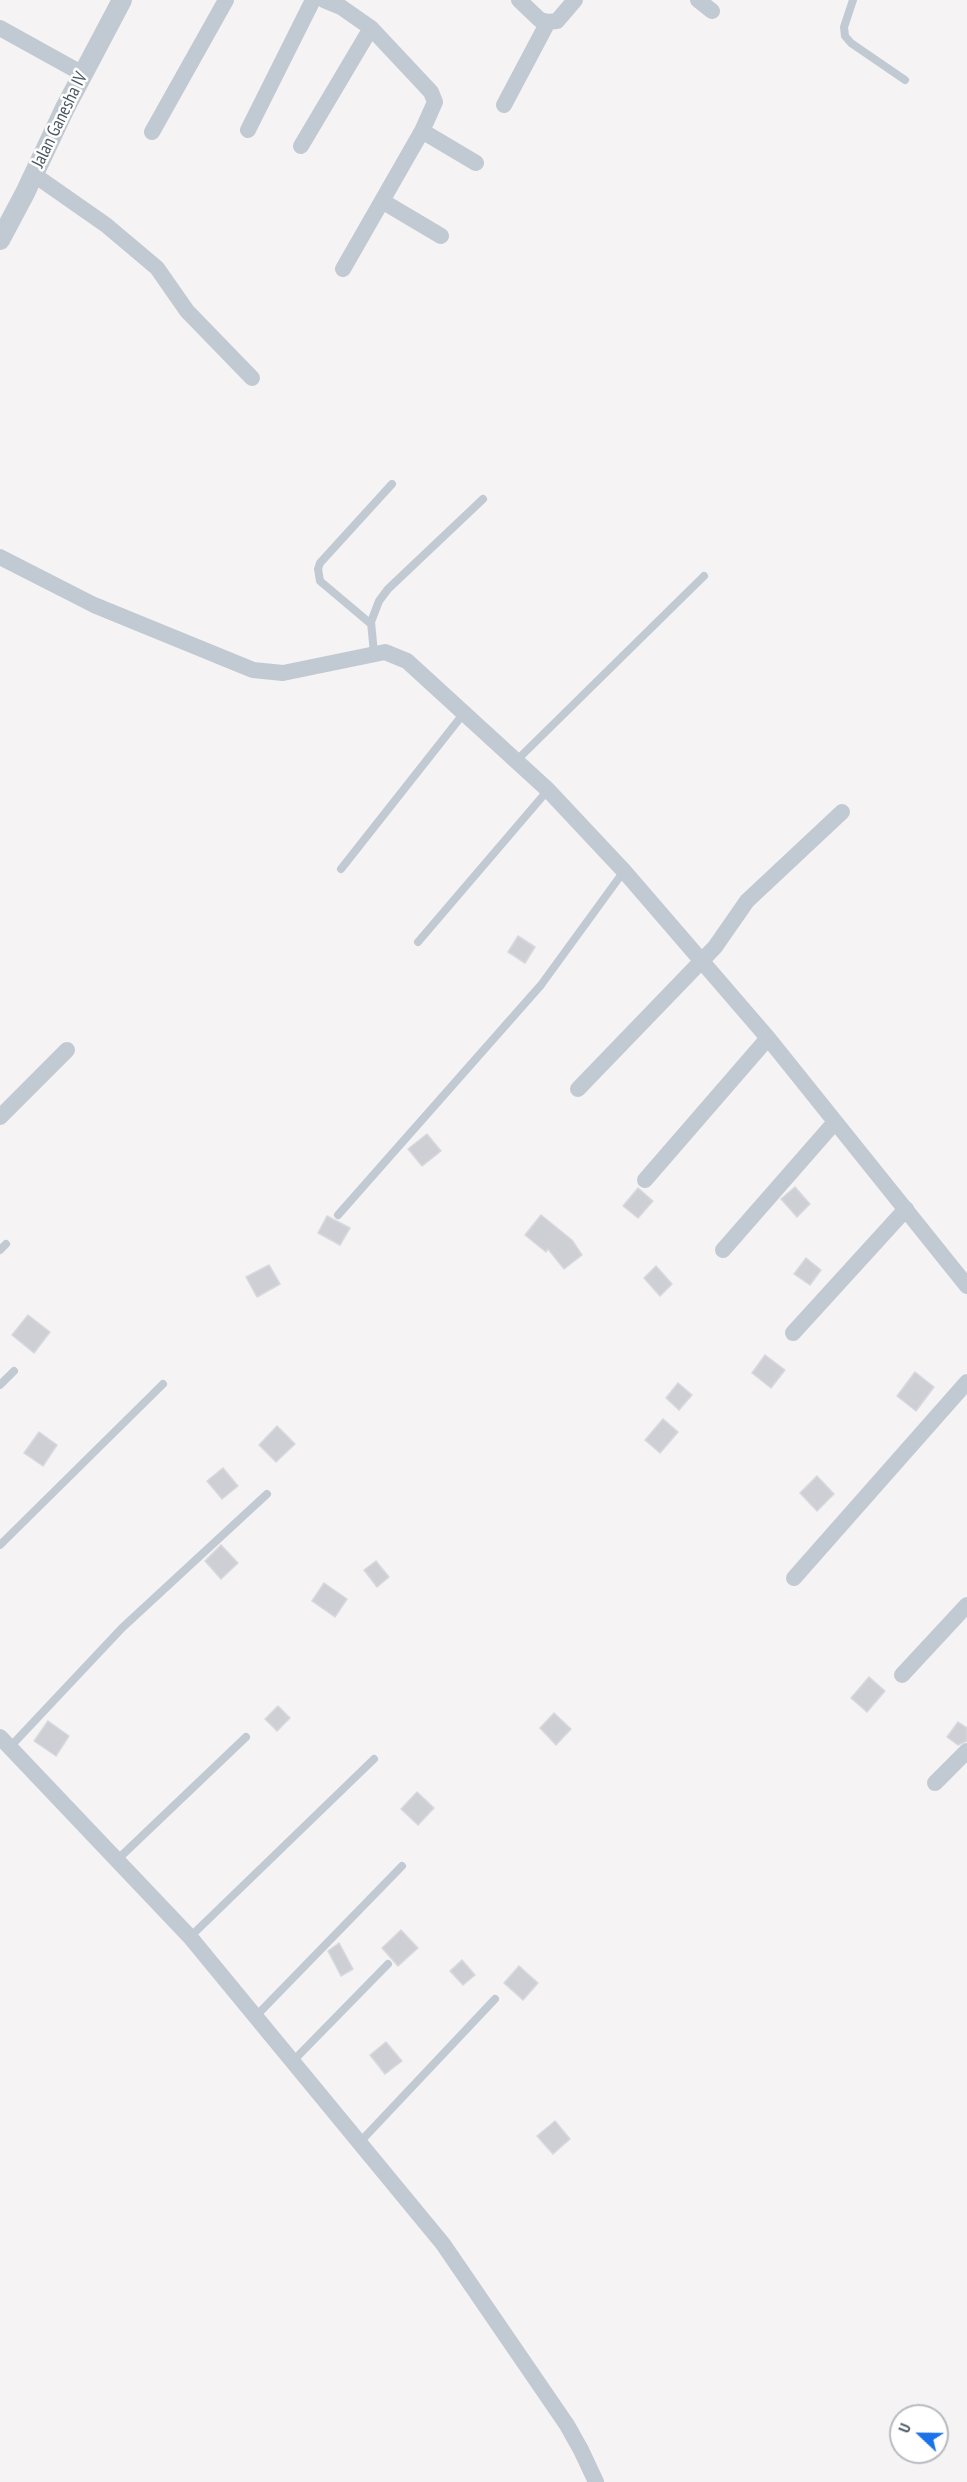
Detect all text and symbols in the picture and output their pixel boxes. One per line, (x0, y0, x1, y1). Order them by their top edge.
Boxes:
street label: Jalan Ganesha IV (28, 69, 92, 171)
north arrow (889, 2404, 949, 2464)
text: U (893, 2420, 915, 2436)

